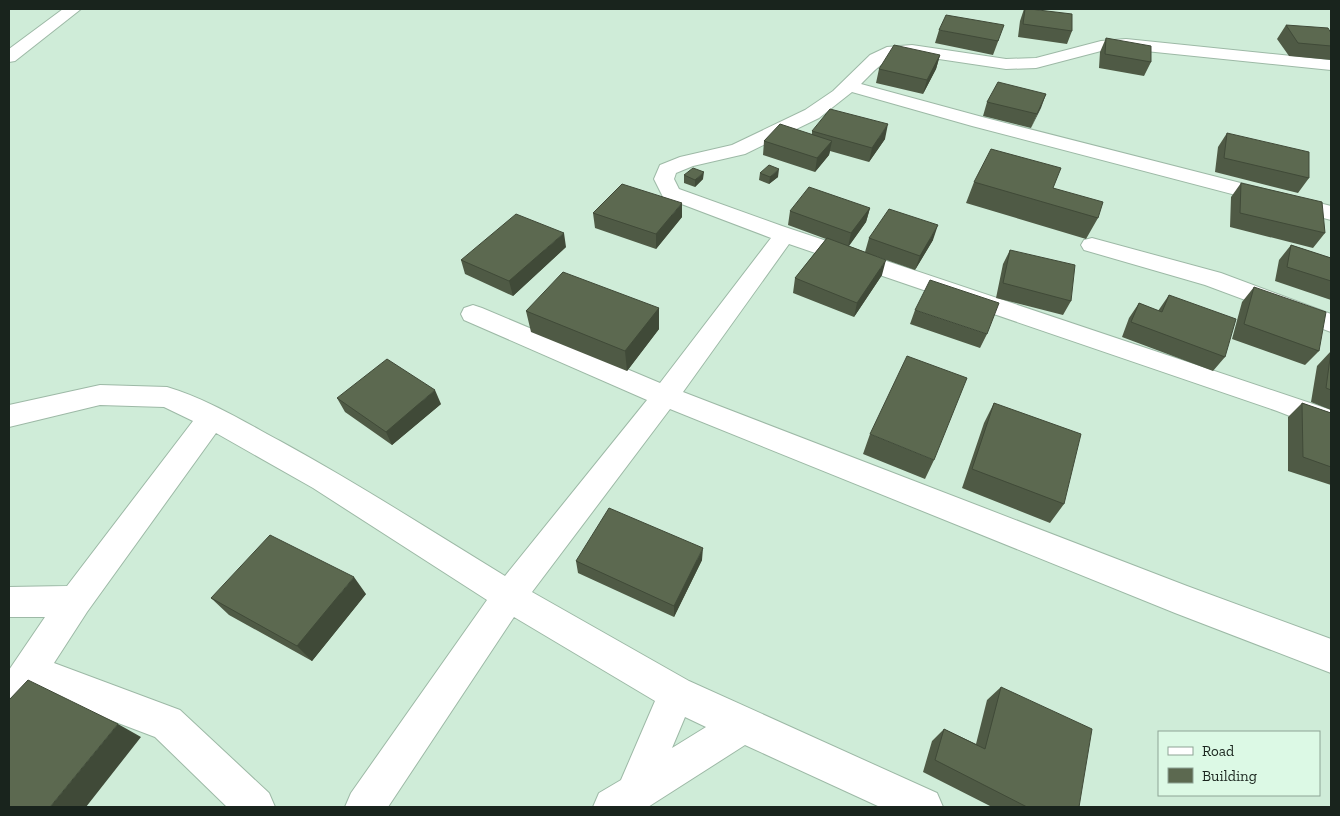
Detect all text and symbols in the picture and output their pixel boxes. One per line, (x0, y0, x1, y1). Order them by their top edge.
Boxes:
legend (1158, 731, 1320, 796)
text: Road (1202, 742, 1235, 760)
text: Building (1202, 767, 1257, 785)

